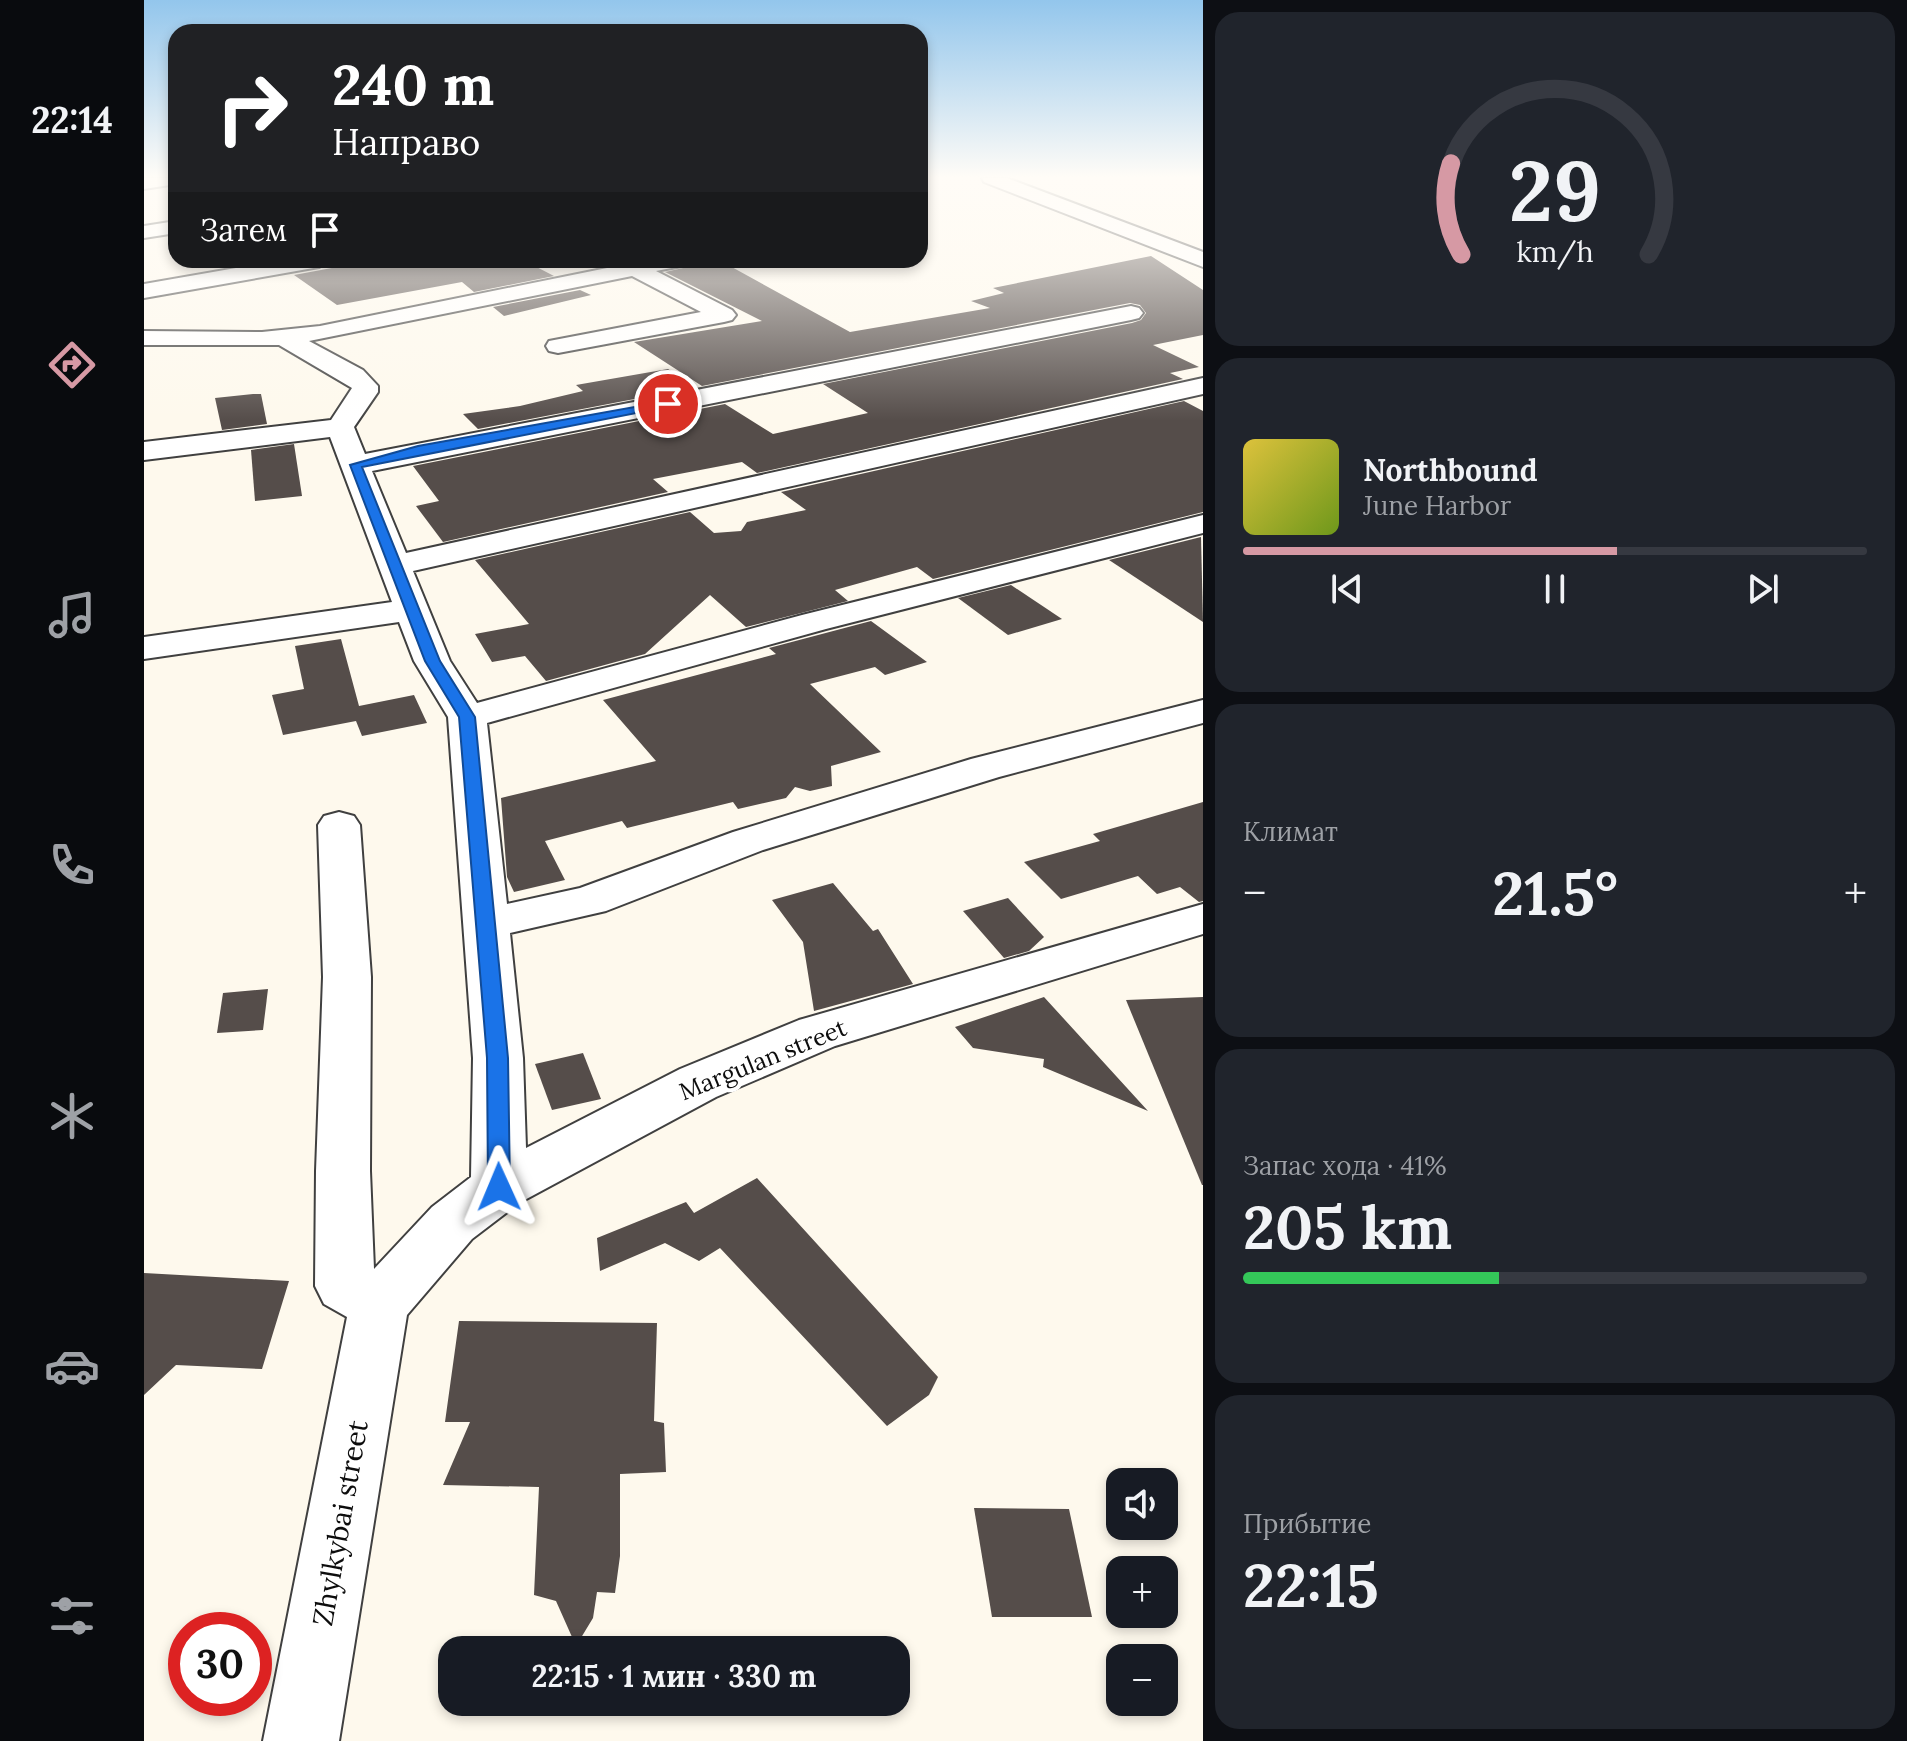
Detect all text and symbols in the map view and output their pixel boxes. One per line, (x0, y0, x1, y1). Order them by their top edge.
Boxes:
text: 240 m (332, 49, 494, 120)
icon: right (200, 56, 304, 160)
text: 22:14 (31, 97, 113, 143)
text: Направо (332, 119, 480, 165)
text: 29 (1509, 136, 1601, 243)
icon: arrive (303, 208, 347, 252)
text: Затем (200, 211, 287, 249)
text: km/h (1516, 233, 1594, 270)
icon: directions (44, 337, 100, 393)
pin (634, 370, 702, 438)
icon: arrive (646, 382, 690, 426)
text: Northbound (1363, 451, 1538, 489)
text: June Harbor (1363, 489, 1511, 522)
icon: previous (1325, 567, 1369, 611)
icon: pause (1533, 567, 1577, 611)
icon: next (1741, 567, 1785, 611)
icon: music (44, 587, 100, 643)
text: Климат (1243, 815, 1338, 848)
icon: phone (44, 837, 100, 893)
text: 21.5° (1492, 855, 1618, 931)
text: − (1243, 865, 1266, 921)
text: + (1844, 865, 1867, 921)
street label: Margulan street (675, 1012, 852, 1107)
icon: climate (44, 1088, 100, 1144)
position arrow (457, 1145, 541, 1229)
text: Запас хода · 41% (1243, 1149, 1447, 1182)
text: 205 km (1243, 1189, 1452, 1265)
icon: car (44, 1338, 100, 1394)
street label: Zhylkybai street (304, 1417, 376, 1629)
map controls (1106, 1468, 1178, 1716)
button: sound (1106, 1468, 1178, 1540)
text: Прибытие (1243, 1507, 1371, 1540)
text: 22:15 (1243, 1547, 1379, 1623)
button: + (1106, 1556, 1178, 1628)
icon: filters (44, 1588, 100, 1644)
speed limit sign: 30 (168, 1612, 272, 1716)
button: − (1106, 1644, 1178, 1716)
text: 22:15 · 1 мин · 330 m (532, 1657, 816, 1695)

